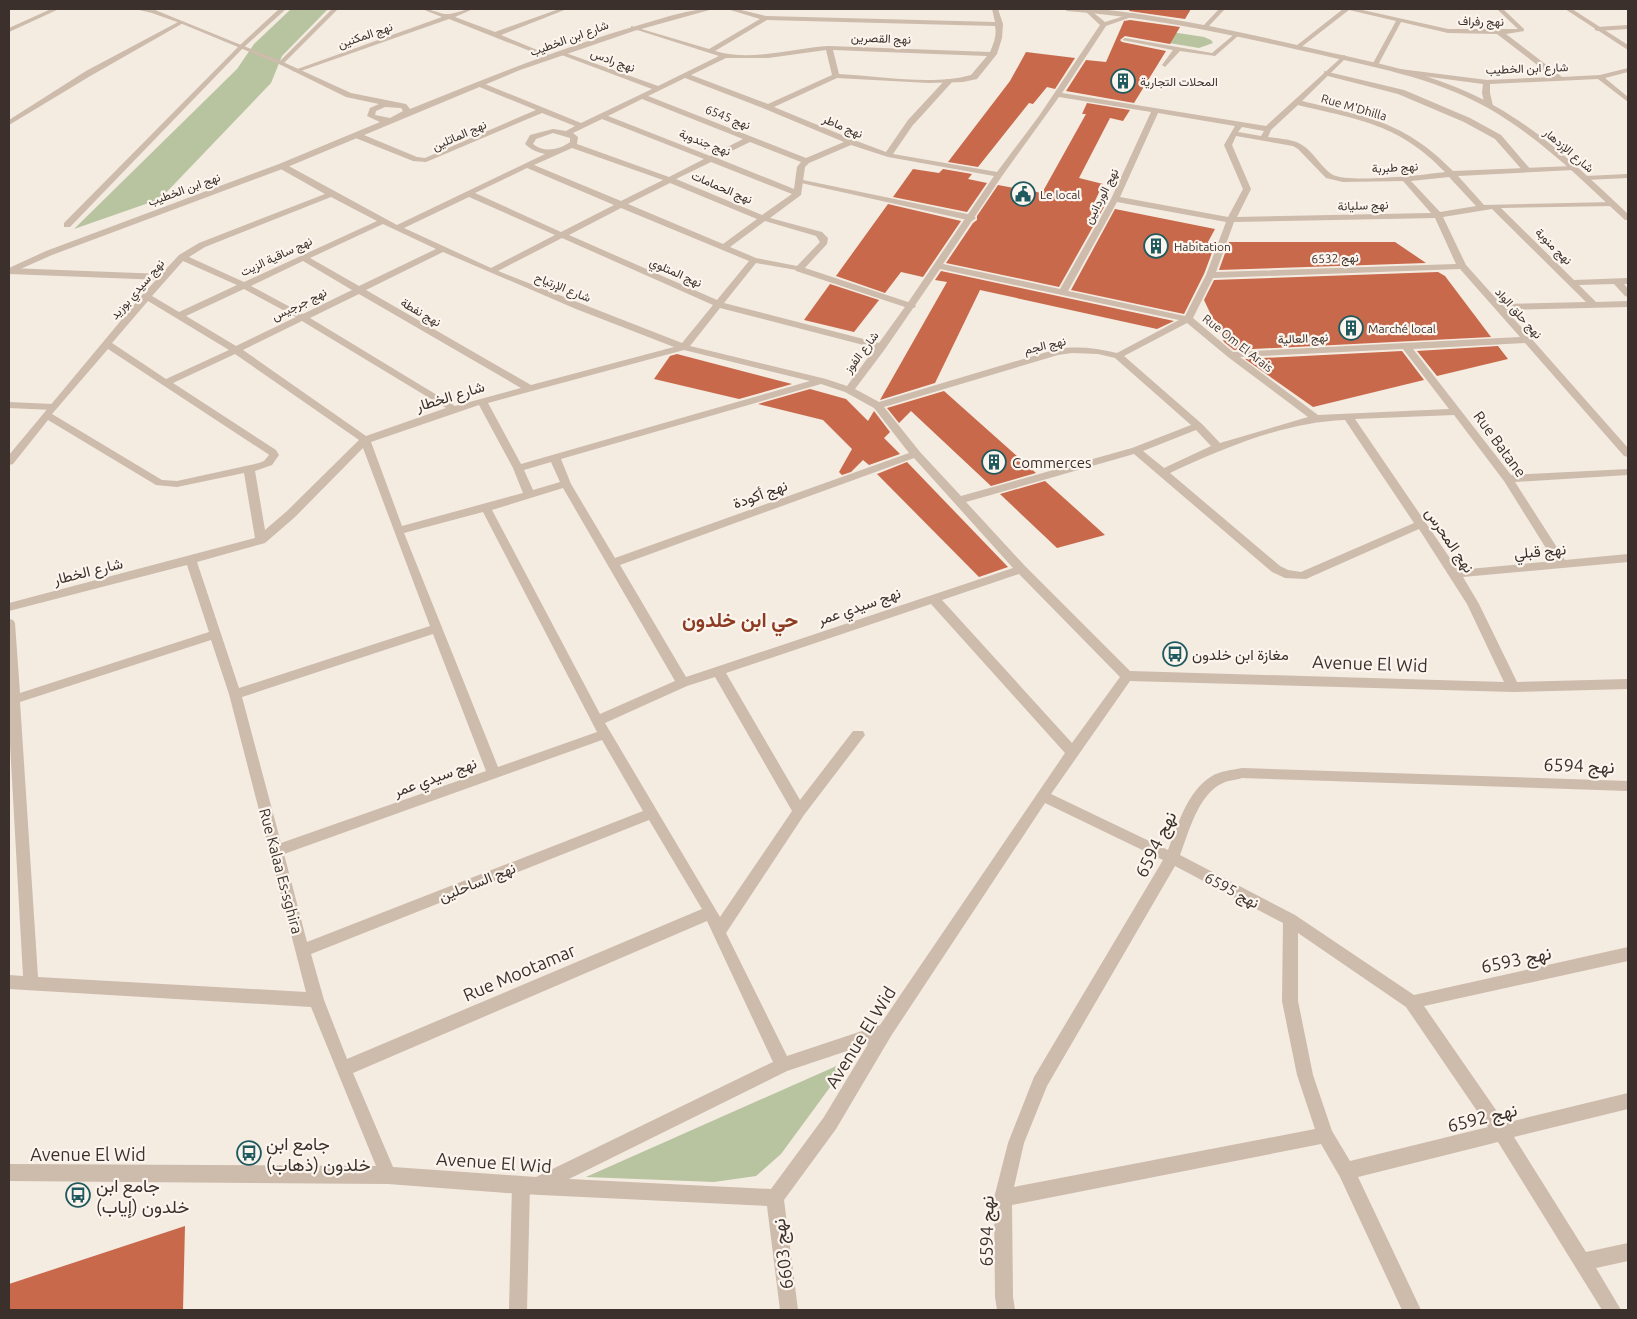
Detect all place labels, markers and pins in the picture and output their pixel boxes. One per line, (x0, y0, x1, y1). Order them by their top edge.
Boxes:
building icon: المحلات التجارية (1110, 68, 1136, 94)
place label: المحلات التجارية (1140, 75, 1218, 90)
public building icon: Le local (1010, 181, 1036, 207)
place label: Le local (1040, 188, 1081, 201)
building icon: Habitation (1143, 233, 1169, 259)
place label: Habitation (1174, 240, 1231, 253)
building icon: Marché local (1338, 315, 1364, 341)
place label: Marché local (1368, 322, 1436, 335)
building icon: Commerces (981, 449, 1007, 475)
place label: Commerces (1012, 454, 1092, 471)
bus stop icon: مغازة ابن خلدون (1162, 641, 1188, 667)
place label: مغازة ابن خلدون (1192, 646, 1289, 665)
place label: جامع ابن خلدون (ذهاب) (266, 1133, 371, 1176)
bus stop icon: جامع ابن خلدون (ذهاب) (236, 1140, 262, 1166)
place label: جامع ابن خلدون (إياب) (96, 1175, 189, 1219)
bus stop icon: جامع ابن خلدون (إياب) (65, 1182, 91, 1208)

